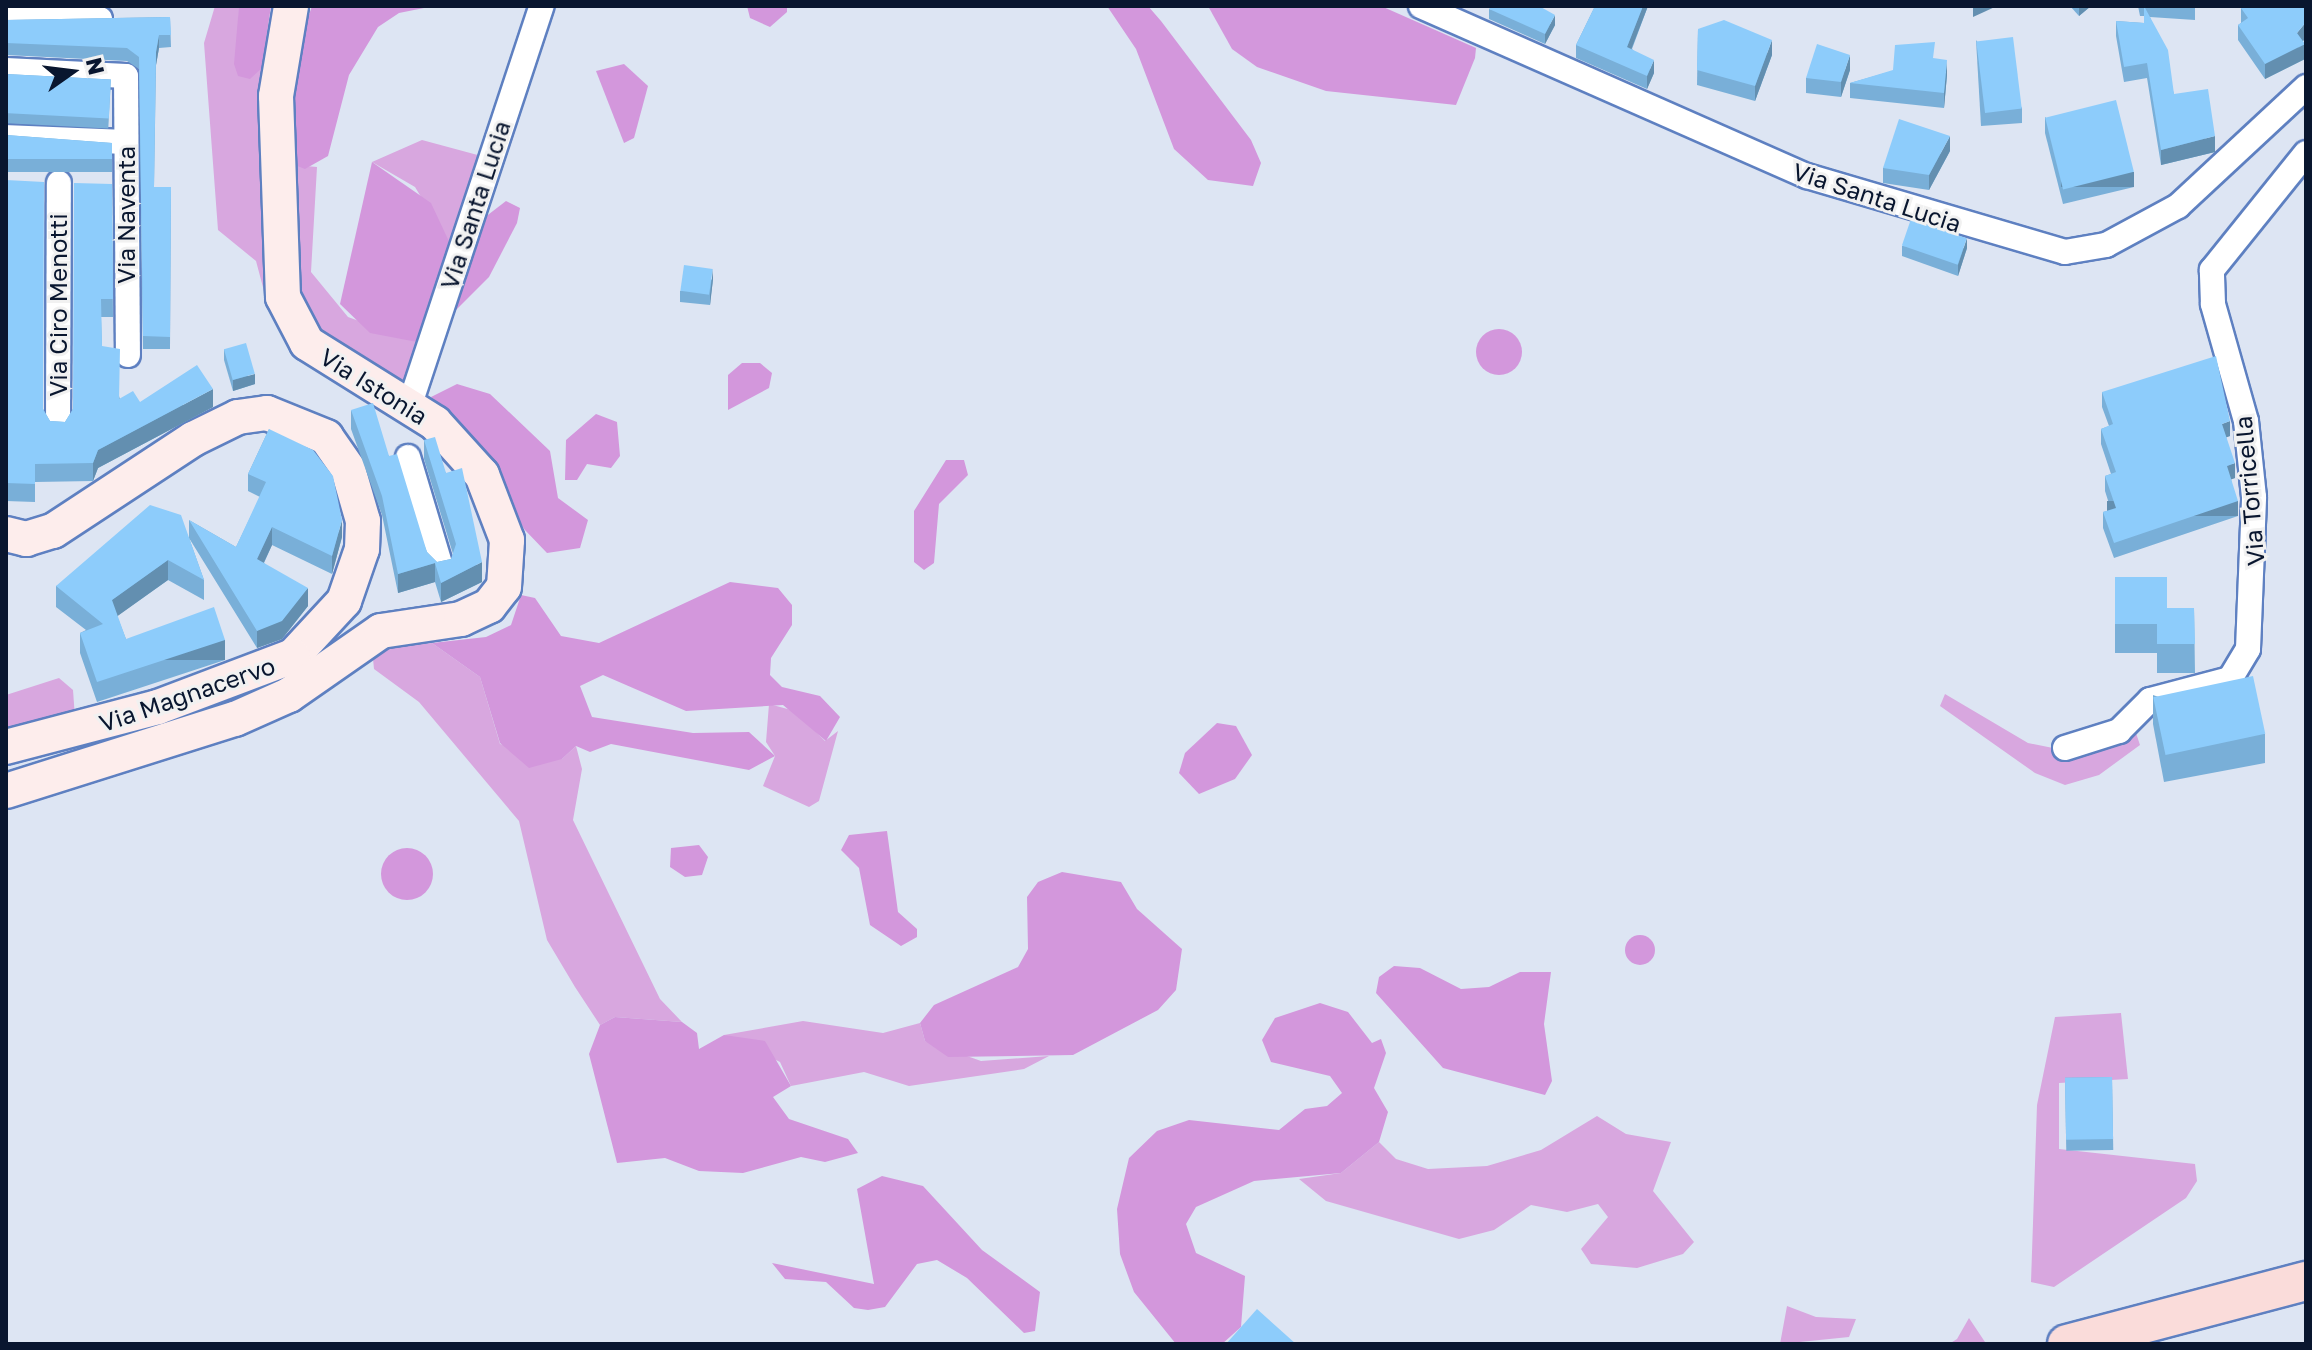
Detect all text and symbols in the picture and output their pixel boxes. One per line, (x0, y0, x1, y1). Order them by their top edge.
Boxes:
north arrow (32, 32, 112, 112)
text: N (81, 55, 111, 77)
street label: Via Santa Lucia (434, 117, 516, 293)
street label: Via Naventa (112, 146, 140, 284)
street label: Via Santa Lucia (1789, 156, 1965, 238)
street label: Via Ciro Menotti (44, 213, 72, 397)
street label: Via Istonia (315, 342, 433, 430)
street label: Via Torricella (2228, 415, 2270, 567)
street label: Via Magnacervo (95, 650, 279, 738)

